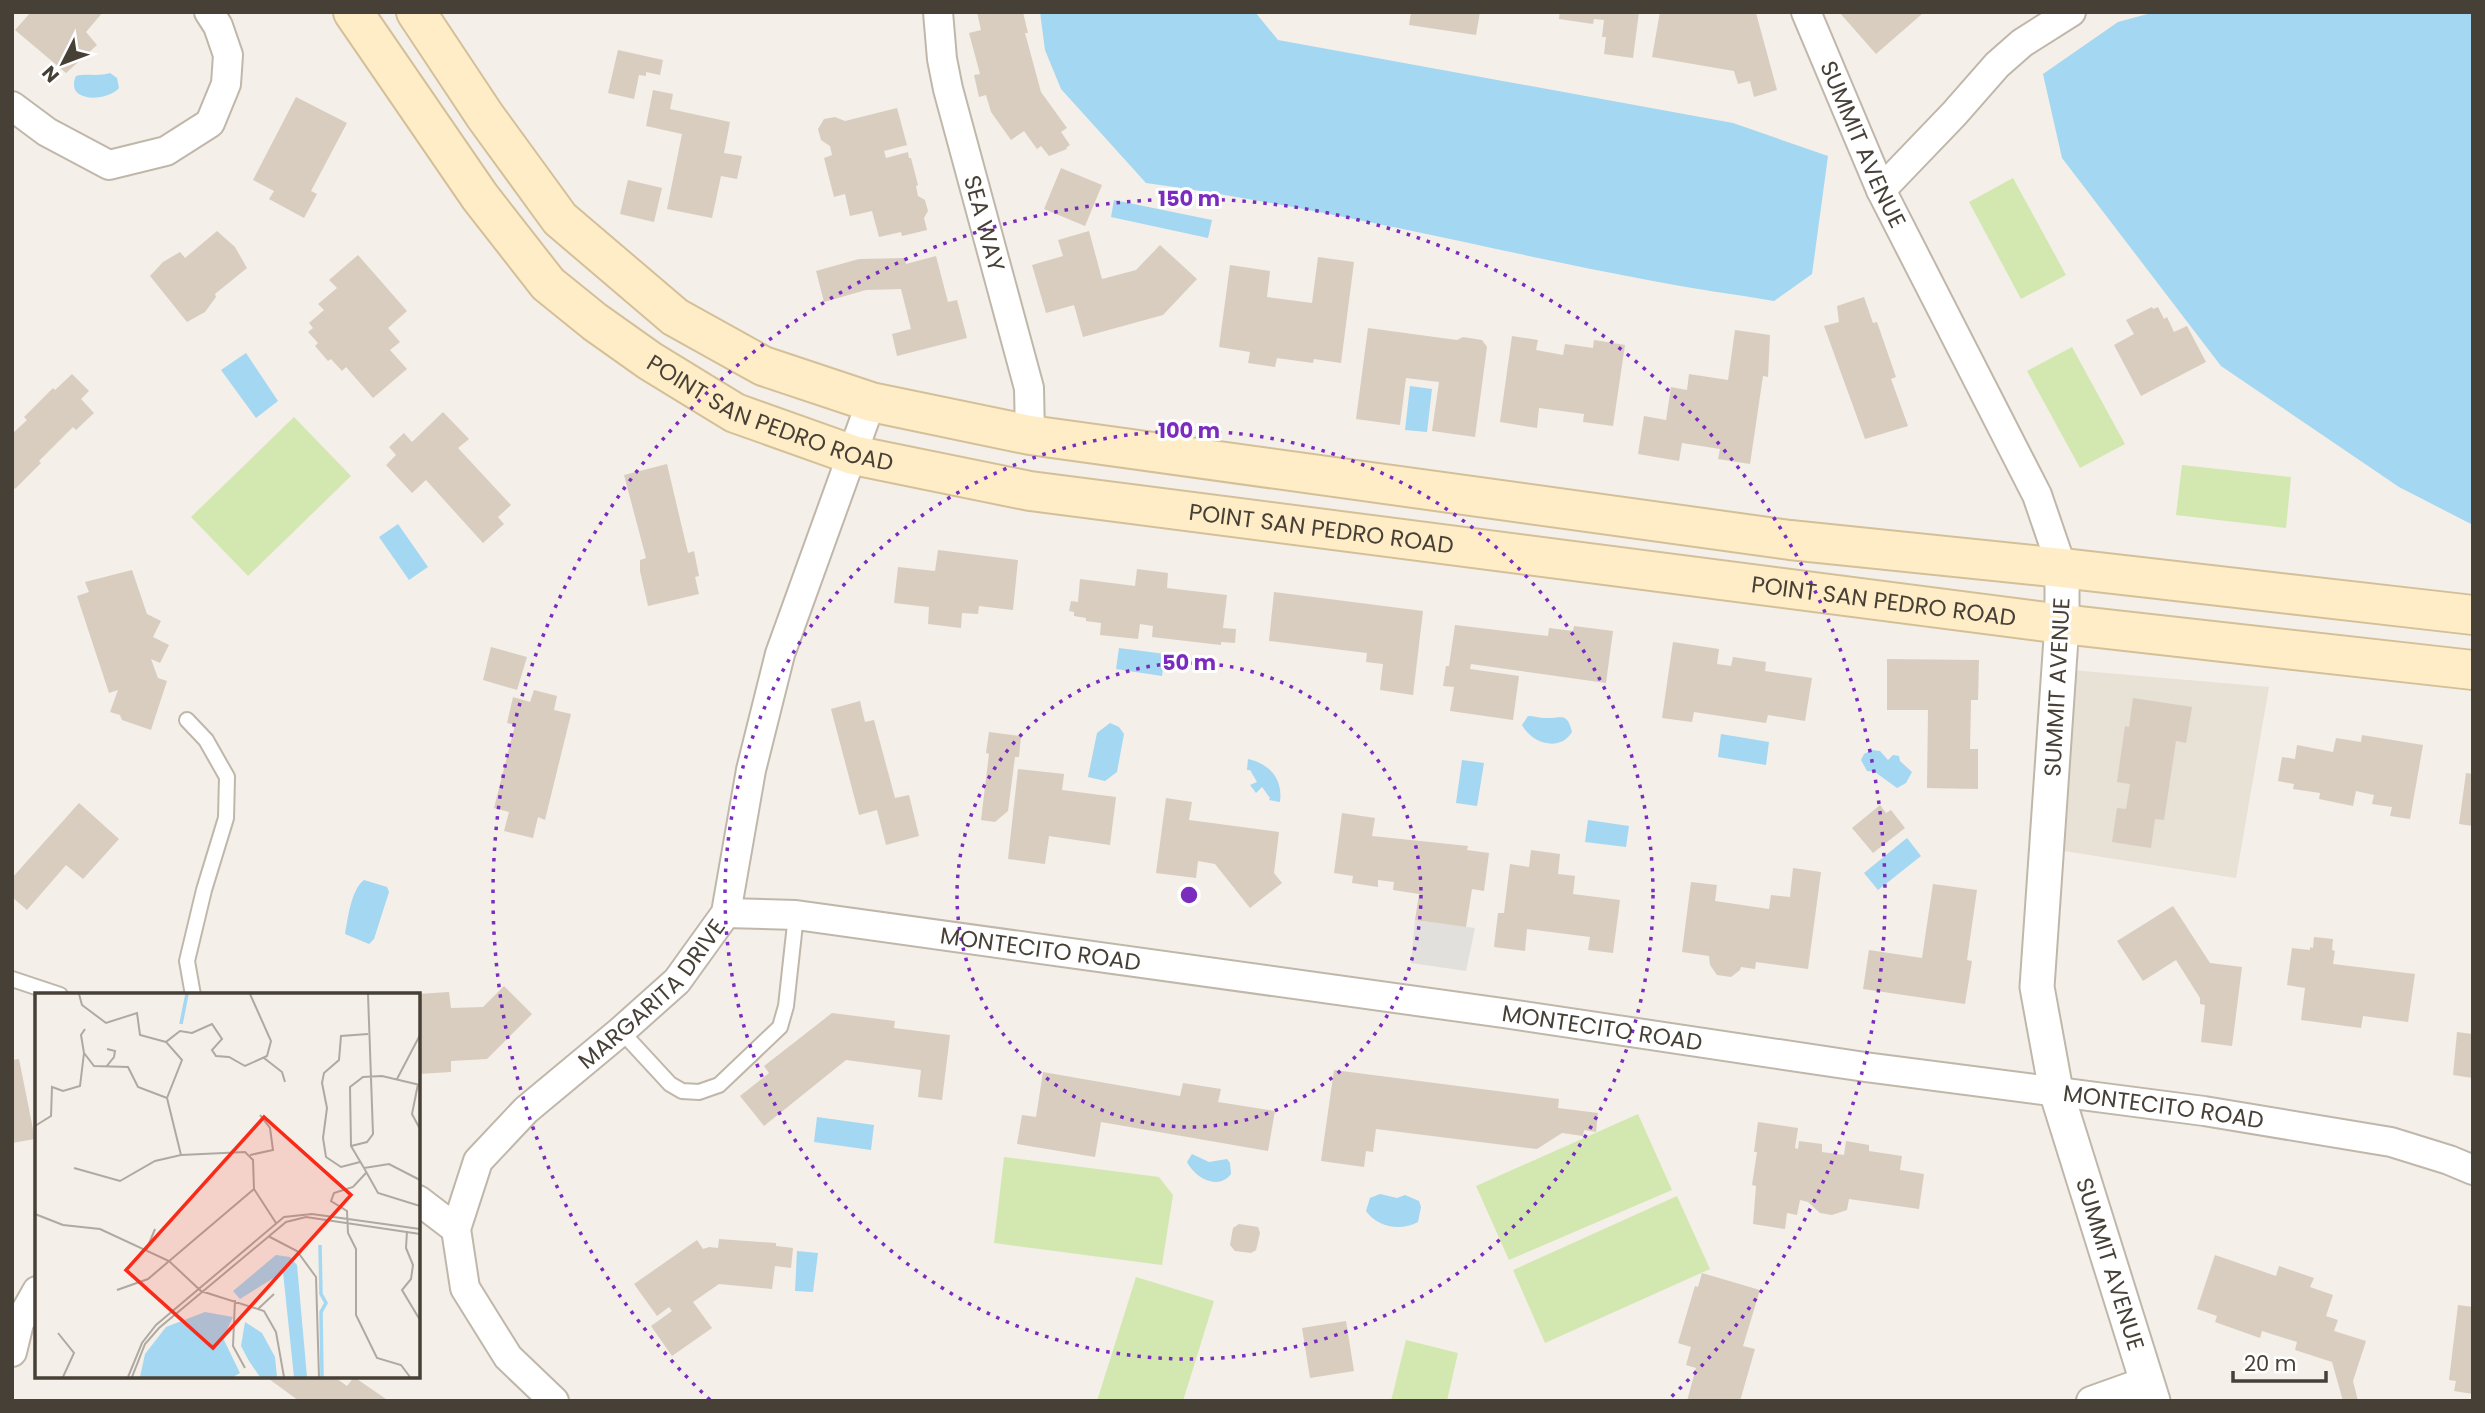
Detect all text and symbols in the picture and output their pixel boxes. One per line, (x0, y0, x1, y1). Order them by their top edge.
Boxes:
north arrow (28, 28, 98, 98)
street label: SUMMIT AVENUE (1812, 56, 1914, 233)
text: N (36, 60, 66, 88)
street label: SEA WAY (956, 172, 1013, 275)
text: 150 m (1158, 184, 1220, 213)
street label: POINT SAN PEDRO ROAD (641, 347, 896, 479)
text: 100 m (1158, 416, 1220, 445)
street label: POINT SAN PEDRO ROAD (1187, 496, 1456, 561)
street label: POINT SAN PEDRO ROAD (1749, 568, 2018, 634)
street label: SUMMIT AVENUE (2036, 597, 2078, 777)
text: 50 m (1162, 648, 1216, 677)
centre of rings (1177, 883, 1201, 907)
street label: MARGARITA DRIVE (571, 912, 733, 1076)
street label: MONTECITO ROAD (938, 919, 1143, 979)
inset map (35, 993, 420, 1378)
street label: MONTECITO ROAD (1500, 997, 1705, 1059)
street label: MONTECITO ROAD (2061, 1077, 2266, 1137)
street label: SUMMIT AVENUE (2068, 1174, 2152, 1355)
scale bar (2233, 1340, 2326, 1384)
text: 20 m (2244, 1349, 2297, 1378)

